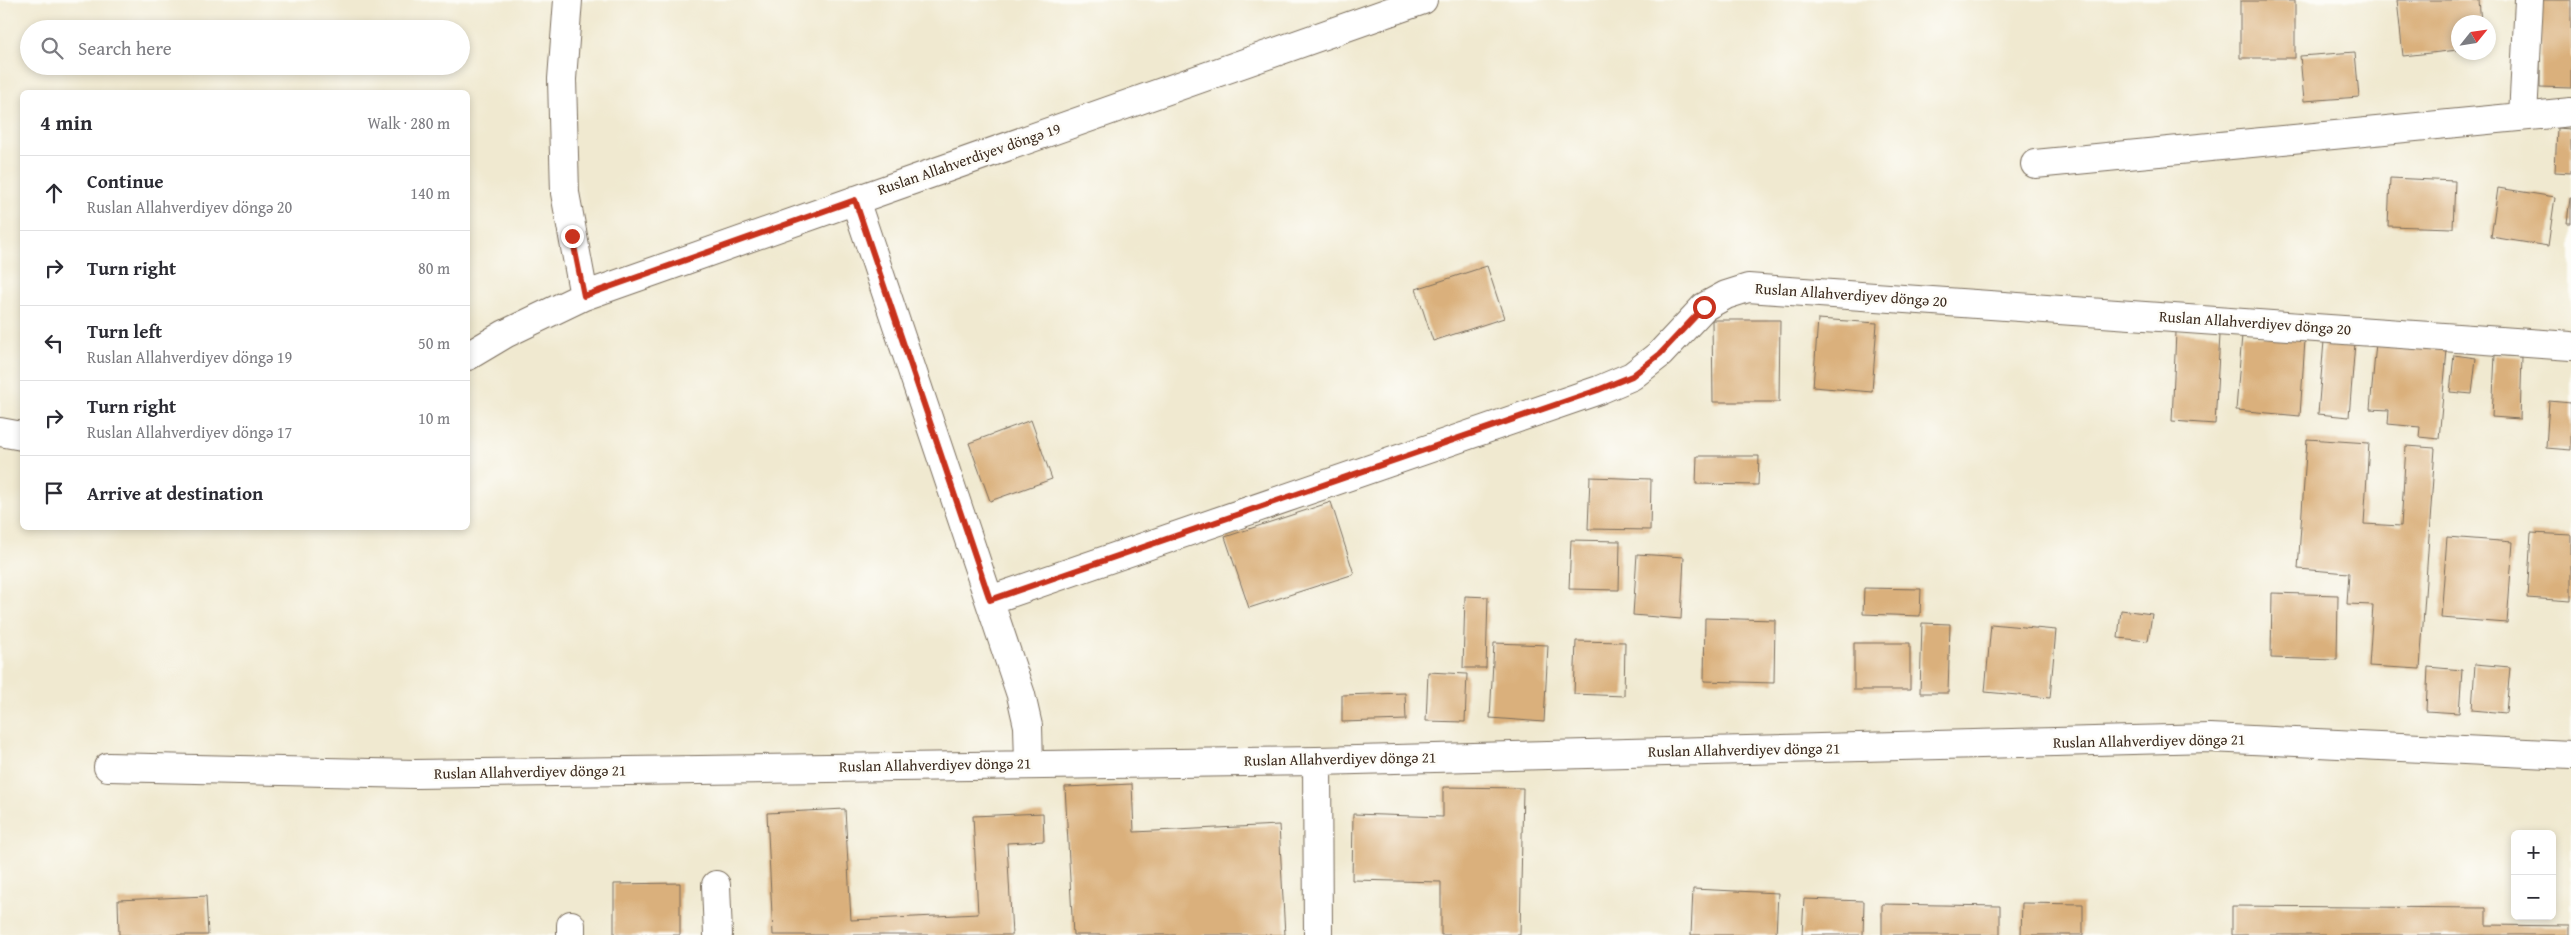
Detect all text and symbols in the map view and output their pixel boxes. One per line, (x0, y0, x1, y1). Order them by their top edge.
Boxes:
north arrow (2451, 15, 2496, 60)
search box (20, 20, 470, 75)
icon: search (38, 34, 66, 62)
text: Search here (78, 34, 172, 62)
text: 4 min (40, 107, 92, 138)
text: Walk · 280 m (367, 111, 450, 135)
street label: Ruslan Allahverdiyev döngə 19 (874, 117, 1063, 200)
text: Continue (87, 167, 164, 195)
icon: ahead (40, 179, 68, 207)
text: 140 m (410, 181, 450, 205)
text: Ruslan Allahverdiyev döngə 20 (87, 195, 292, 219)
route end (561, 225, 584, 248)
icon: right (40, 254, 68, 282)
text: Turn right (87, 254, 176, 282)
text: 80 m (418, 256, 450, 280)
street label: Ruslan Allahverdiyev döngə 20 (1754, 277, 1948, 312)
route start (1693, 296, 1716, 319)
street label: Ruslan Allahverdiyev döngə 20 (2158, 305, 2352, 340)
text: Turn left (87, 317, 162, 345)
icon: left (40, 329, 68, 357)
text: 50 m (418, 331, 450, 355)
text: Ruslan Allahverdiyev döngə 19 (87, 345, 292, 369)
text: Turn right (87, 392, 176, 420)
icon: right (40, 404, 68, 432)
text: 10 m (418, 406, 450, 430)
text: Ruslan Allahverdiyev döngə 17 (87, 420, 292, 444)
icon: arrive (40, 479, 68, 507)
text: Arrive at destination (87, 479, 263, 507)
street label: Ruslan Allahverdiyev döngə 21 (2053, 728, 2245, 753)
street label: Ruslan Allahverdiyev döngə 21 (1648, 737, 1840, 762)
street label: Ruslan Allahverdiyev döngə 21 (1244, 746, 1436, 771)
street label: Ruslan Allahverdiyev döngə 21 (839, 752, 1031, 777)
street label: Ruslan Allahverdiyev döngə 21 (434, 759, 626, 784)
map controls (2511, 830, 2556, 920)
button: + (2511, 830, 2556, 875)
button: − (2511, 875, 2556, 920)

